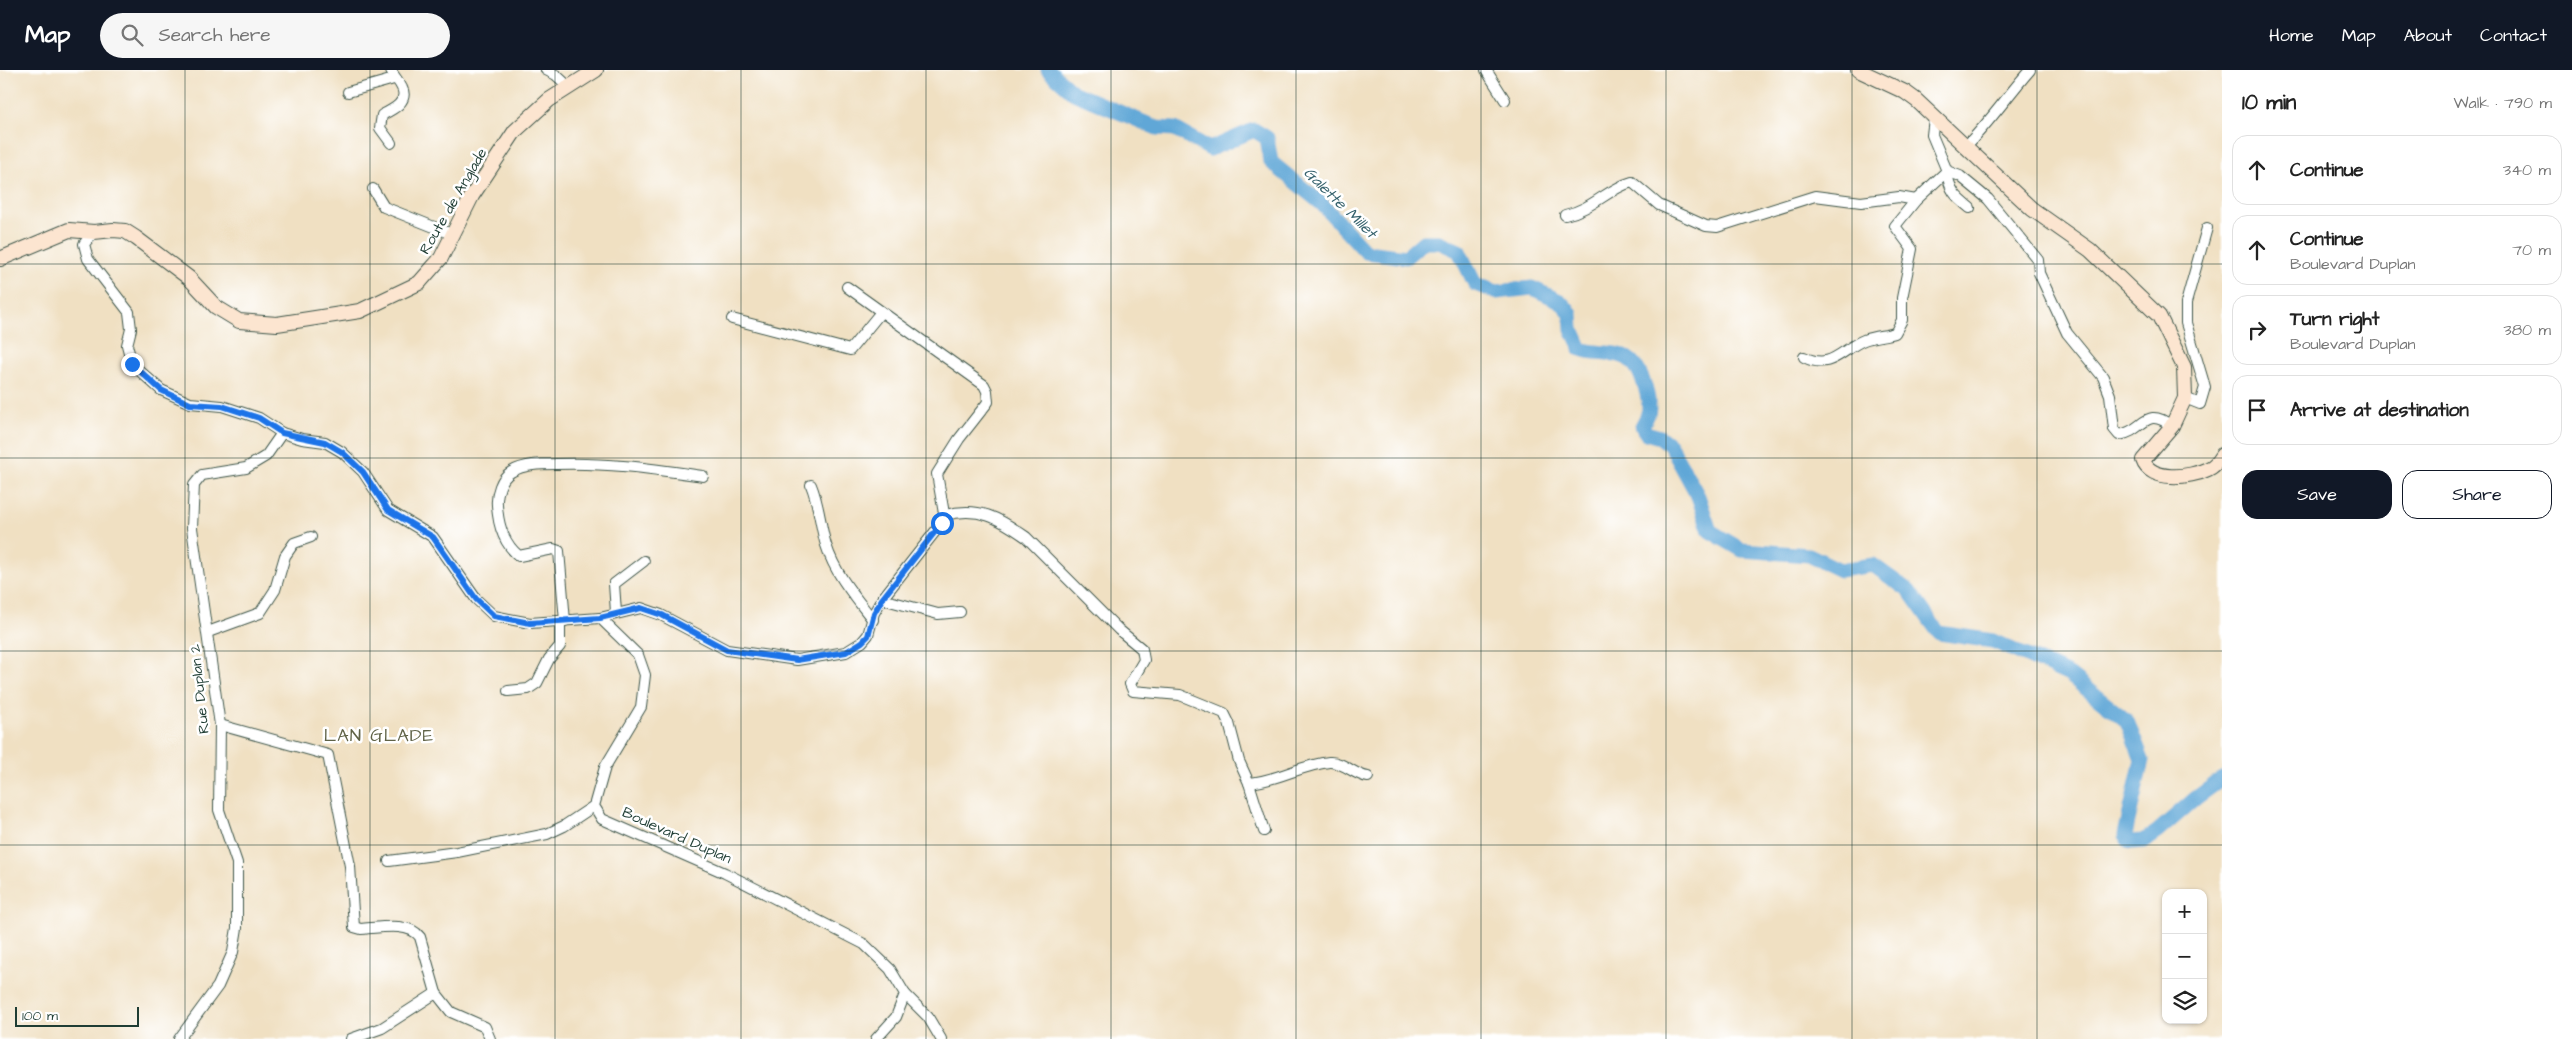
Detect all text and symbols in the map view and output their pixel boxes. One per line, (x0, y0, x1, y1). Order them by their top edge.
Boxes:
search box (100, 13, 450, 58)
text: Map (25, 18, 70, 52)
icon: search (118, 21, 146, 49)
text: Search here (158, 22, 271, 49)
text: Home (2269, 23, 2314, 48)
text: Map (2342, 23, 2376, 48)
text: About (2404, 23, 2452, 48)
text: Contact (2480, 23, 2547, 48)
text: 10 min (2242, 88, 2296, 117)
text: Walk · 790 m (2454, 92, 2552, 114)
street label: Route de Anglade (414, 144, 493, 259)
icon: ahead (2243, 156, 2271, 184)
text: Continue (2290, 157, 2364, 184)
text: 340 m (2503, 159, 2551, 181)
water label: Galette Millet (1299, 162, 1383, 244)
text: Continue (2290, 226, 2364, 253)
icon: ahead (2243, 236, 2271, 264)
text: 70 m (2512, 239, 2551, 261)
text: Boulevard Duplan (2290, 253, 2416, 275)
text: Turn right (2290, 306, 2379, 333)
icon: right (2243, 316, 2271, 344)
text: 380 m (2504, 319, 2551, 341)
text: Boulevard Duplan (2290, 333, 2416, 355)
route end (121, 353, 144, 376)
icon: arrive (2243, 396, 2271, 424)
text: Arrive at destination (2290, 397, 2469, 424)
button: Save (2242, 470, 2392, 519)
button: Share (2402, 470, 2552, 519)
route start (931, 512, 954, 535)
street label: Rue Duplan 2 (184, 643, 215, 735)
district label: LAN GLADE (324, 723, 434, 748)
street label: Boulevard Duplan (619, 802, 735, 869)
map controls (2162, 889, 2207, 1024)
button: + (2162, 889, 2207, 934)
button: − (2162, 934, 2207, 979)
button: layers (2162, 979, 2207, 1024)
scale bar (15, 1004, 139, 1027)
text: 100 m (22, 1006, 58, 1026)

